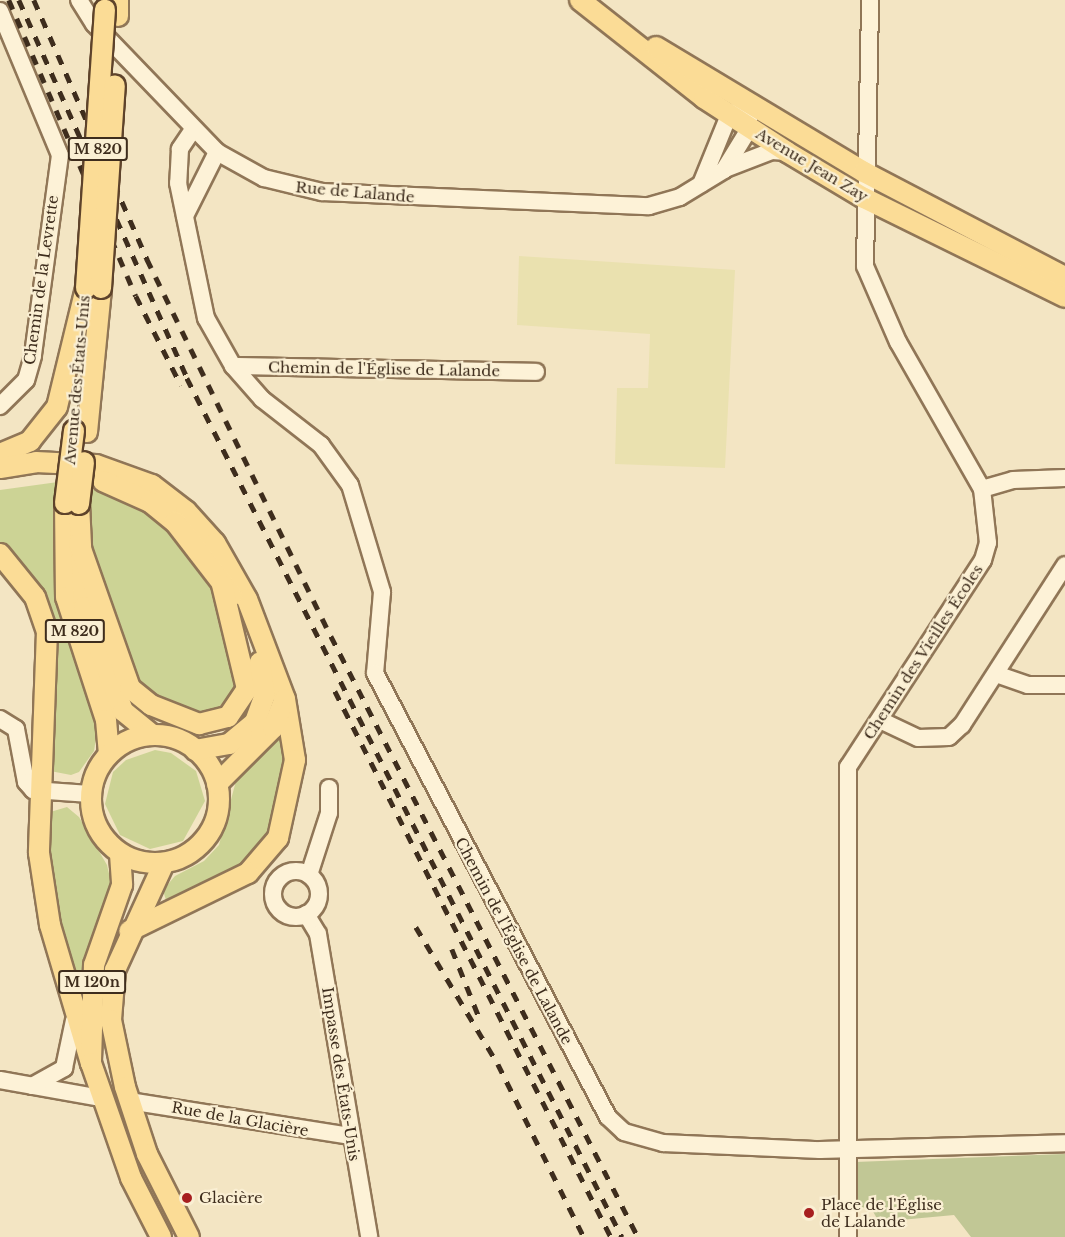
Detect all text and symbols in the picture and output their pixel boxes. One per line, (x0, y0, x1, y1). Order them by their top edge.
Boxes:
street label: Avenue Jean Zay (753, 124, 871, 206)
road number: M 820 (66, 138, 130, 160)
street label: Rue de Lalande (295, 178, 415, 206)
street label: Chemin de la Levrette (20, 194, 62, 366)
street label: Avenue des États-Unis (61, 294, 93, 466)
street label: Chemin de l'Église de Lalande (268, 358, 500, 380)
street label: Chemin des Vieilles Écoles (859, 561, 987, 743)
road number: M 820 (44, 620, 106, 642)
street label: Chemin de l'Église de Lalande (452, 834, 576, 1048)
road number: M 120n (58, 971, 127, 993)
street label: Impasse des États-Unis (318, 986, 364, 1162)
street label: Rue de la Glacière (170, 1098, 310, 1140)
place label: Glacière (199, 1189, 263, 1207)
marker: Glacière (180, 1191, 194, 1205)
place label: Place de l'Église de Lalande (821, 1195, 942, 1230)
marker: Place de l'Église de Lalande (802, 1206, 816, 1220)

